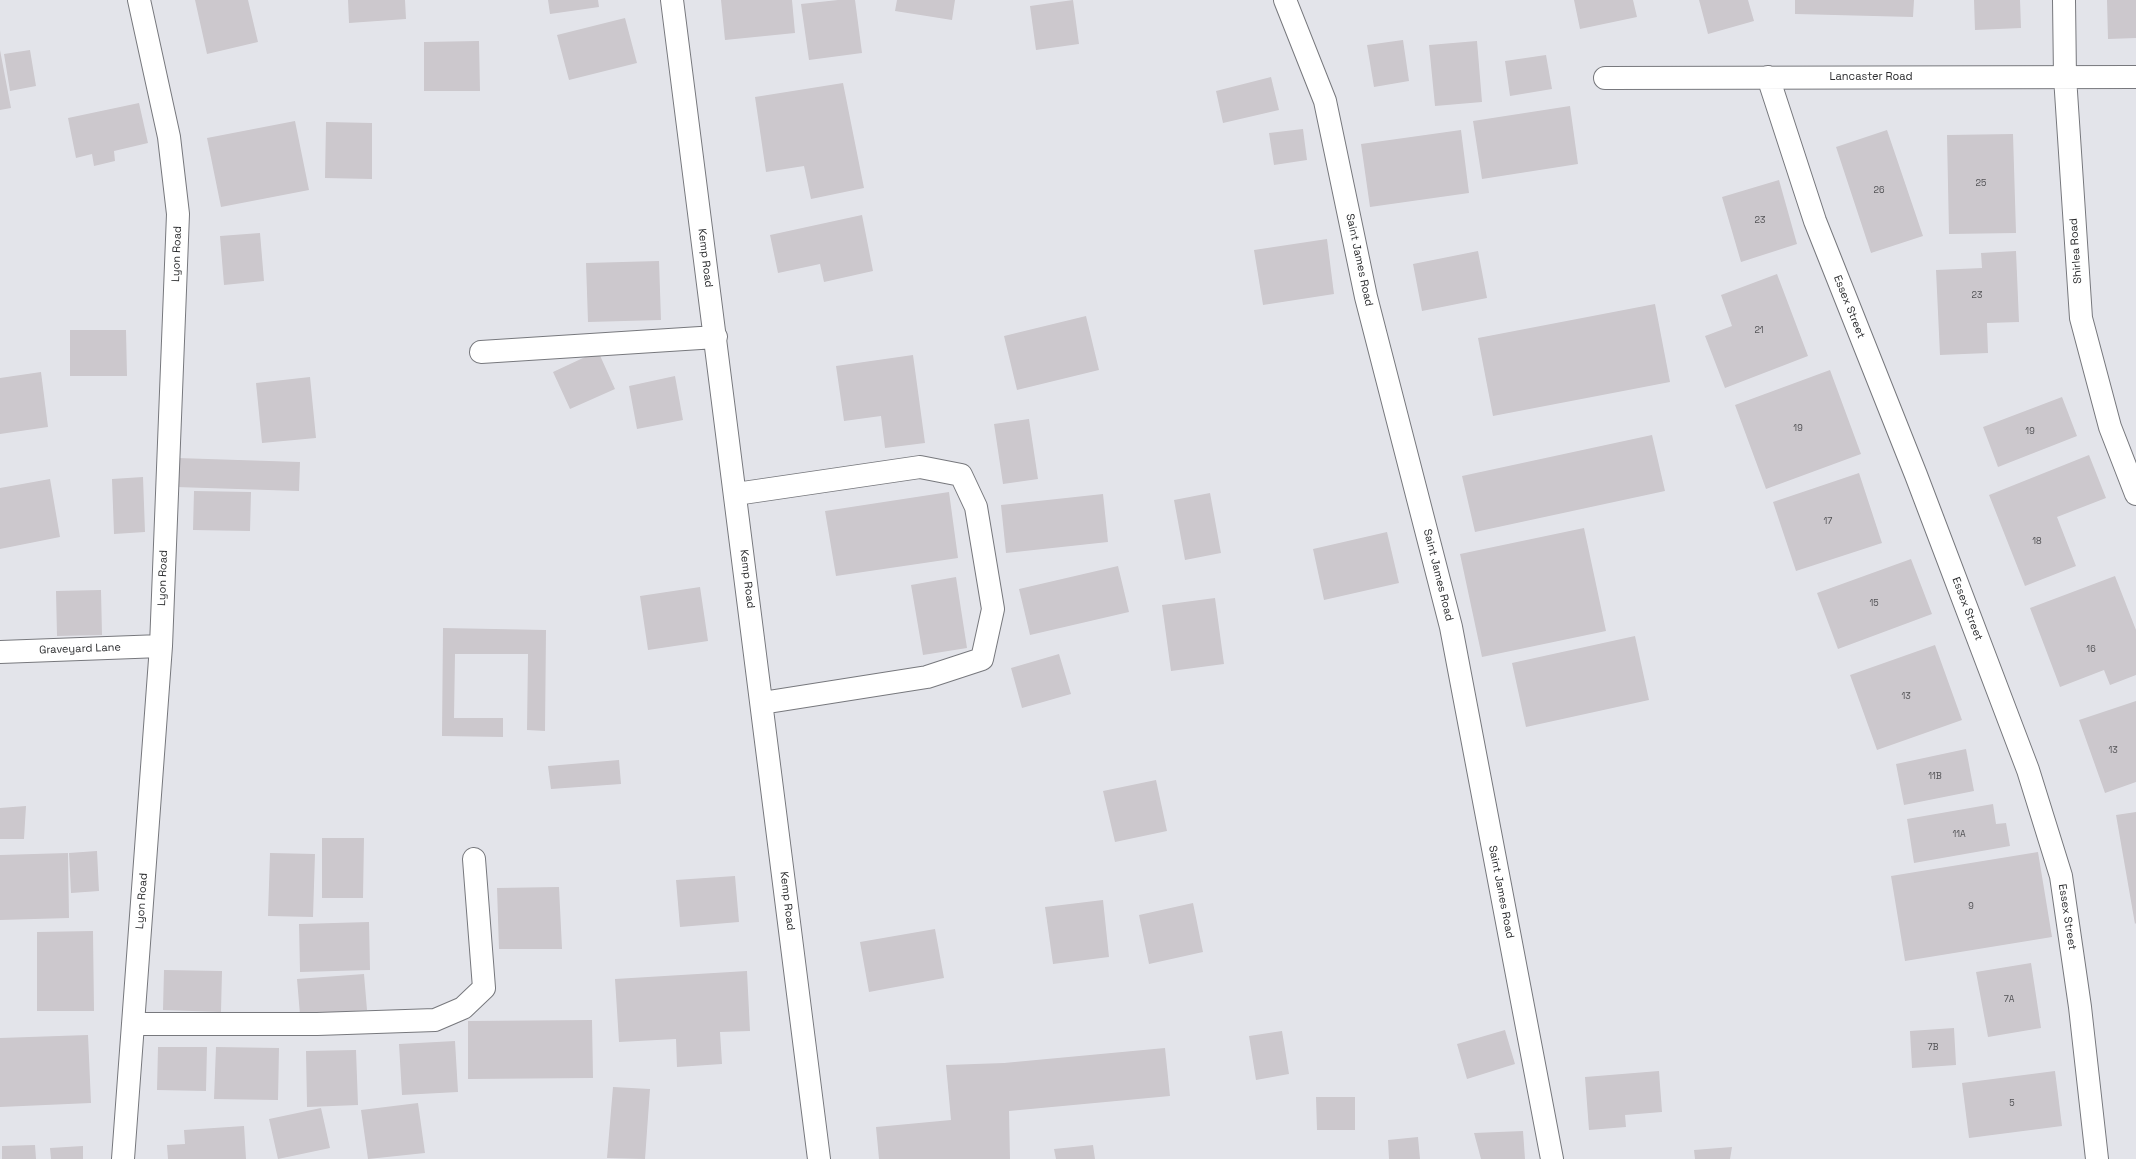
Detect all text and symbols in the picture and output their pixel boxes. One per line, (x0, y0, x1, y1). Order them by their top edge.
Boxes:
street label: Lancaster Road (1830, 70, 1912, 84)
house number: 25 (1976, 179, 1986, 189)
house number: 26 (1874, 186, 1884, 196)
street label: Saint James Road (1343, 212, 1375, 308)
house number: 23 (1755, 216, 1765, 226)
street label: Shirlea Road (2067, 218, 2085, 284)
street label: Lyon Road (169, 226, 185, 282)
street label: Kemp Road (695, 228, 715, 288)
street label: Essex Street (1830, 274, 1868, 340)
house number: 23 (1972, 291, 1982, 301)
house number: 21 (1754, 326, 1764, 336)
house number: 19 (1793, 424, 1803, 434)
house number: 19 (2025, 427, 2035, 437)
house number: 17 (1824, 517, 1832, 527)
street label: Saint James Road (1420, 528, 1456, 622)
house number: 18 (2032, 537, 2042, 547)
street label: Kemp Road (737, 549, 757, 609)
street label: Lyon Road (155, 550, 171, 606)
street label: Essex Street (1949, 575, 1985, 643)
house number: 15 (1869, 599, 1879, 609)
street label: Graveyard Lane (39, 641, 121, 657)
house number: 16 (2086, 645, 2096, 655)
house number: 13 (1901, 692, 1911, 702)
house number: 13 (2108, 746, 2118, 756)
house number: 11B (1928, 772, 1942, 782)
house number: 11A (1952, 830, 1966, 840)
street label: Saint James Road (1486, 844, 1516, 940)
street label: Kemp Road (777, 871, 797, 931)
street label: Lyon Road (133, 873, 151, 929)
street label: Essex Street (2055, 883, 2079, 951)
house number: 9 (1968, 902, 1974, 912)
house number: 7A (2004, 995, 2014, 1005)
house number: 7B (1927, 1043, 1939, 1053)
house number: 5 (2009, 1099, 2015, 1109)

